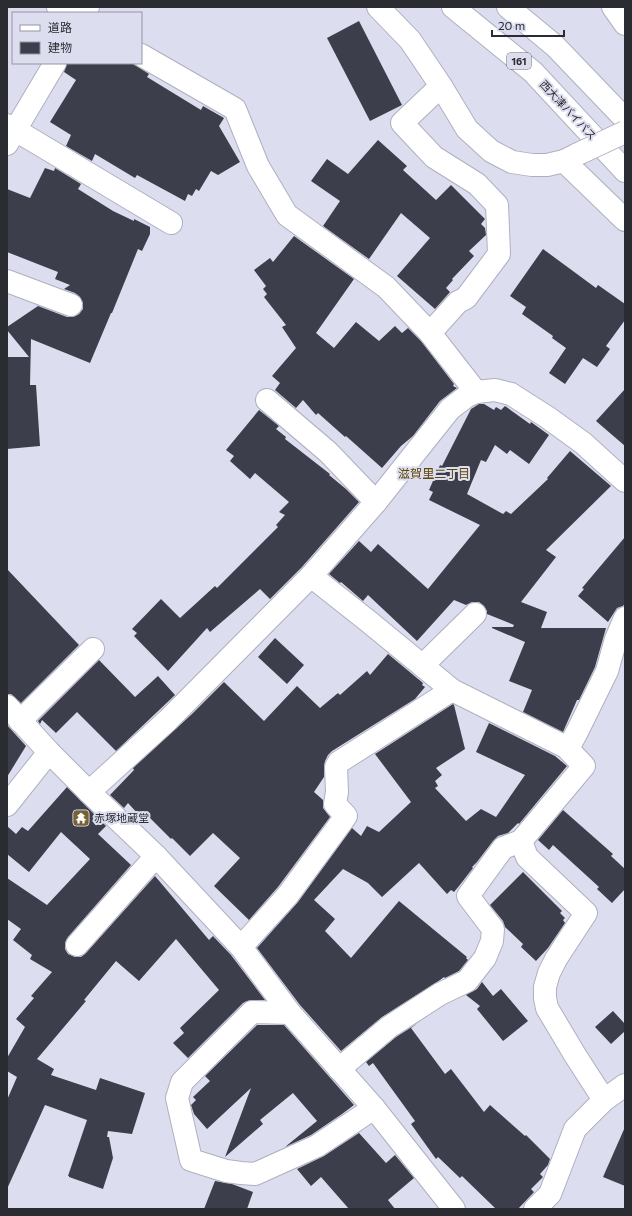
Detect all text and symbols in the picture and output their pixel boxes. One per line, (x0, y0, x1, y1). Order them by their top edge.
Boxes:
legend (12, 12, 142, 64)
scale bar (492, 12, 564, 38)
text: 20 m (498, 18, 525, 32)
text: 道路 (48, 20, 72, 34)
text: 建物 (48, 40, 72, 54)
road number: 161 (507, 53, 531, 69)
street label: 西大津バイパス (537, 77, 599, 142)
district label: 滋賀里二丁目 (398, 466, 470, 480)
temple icon: 赤塚地蔵堂 (71, 808, 91, 828)
place label: 赤塚地蔵堂 (94, 811, 149, 824)

